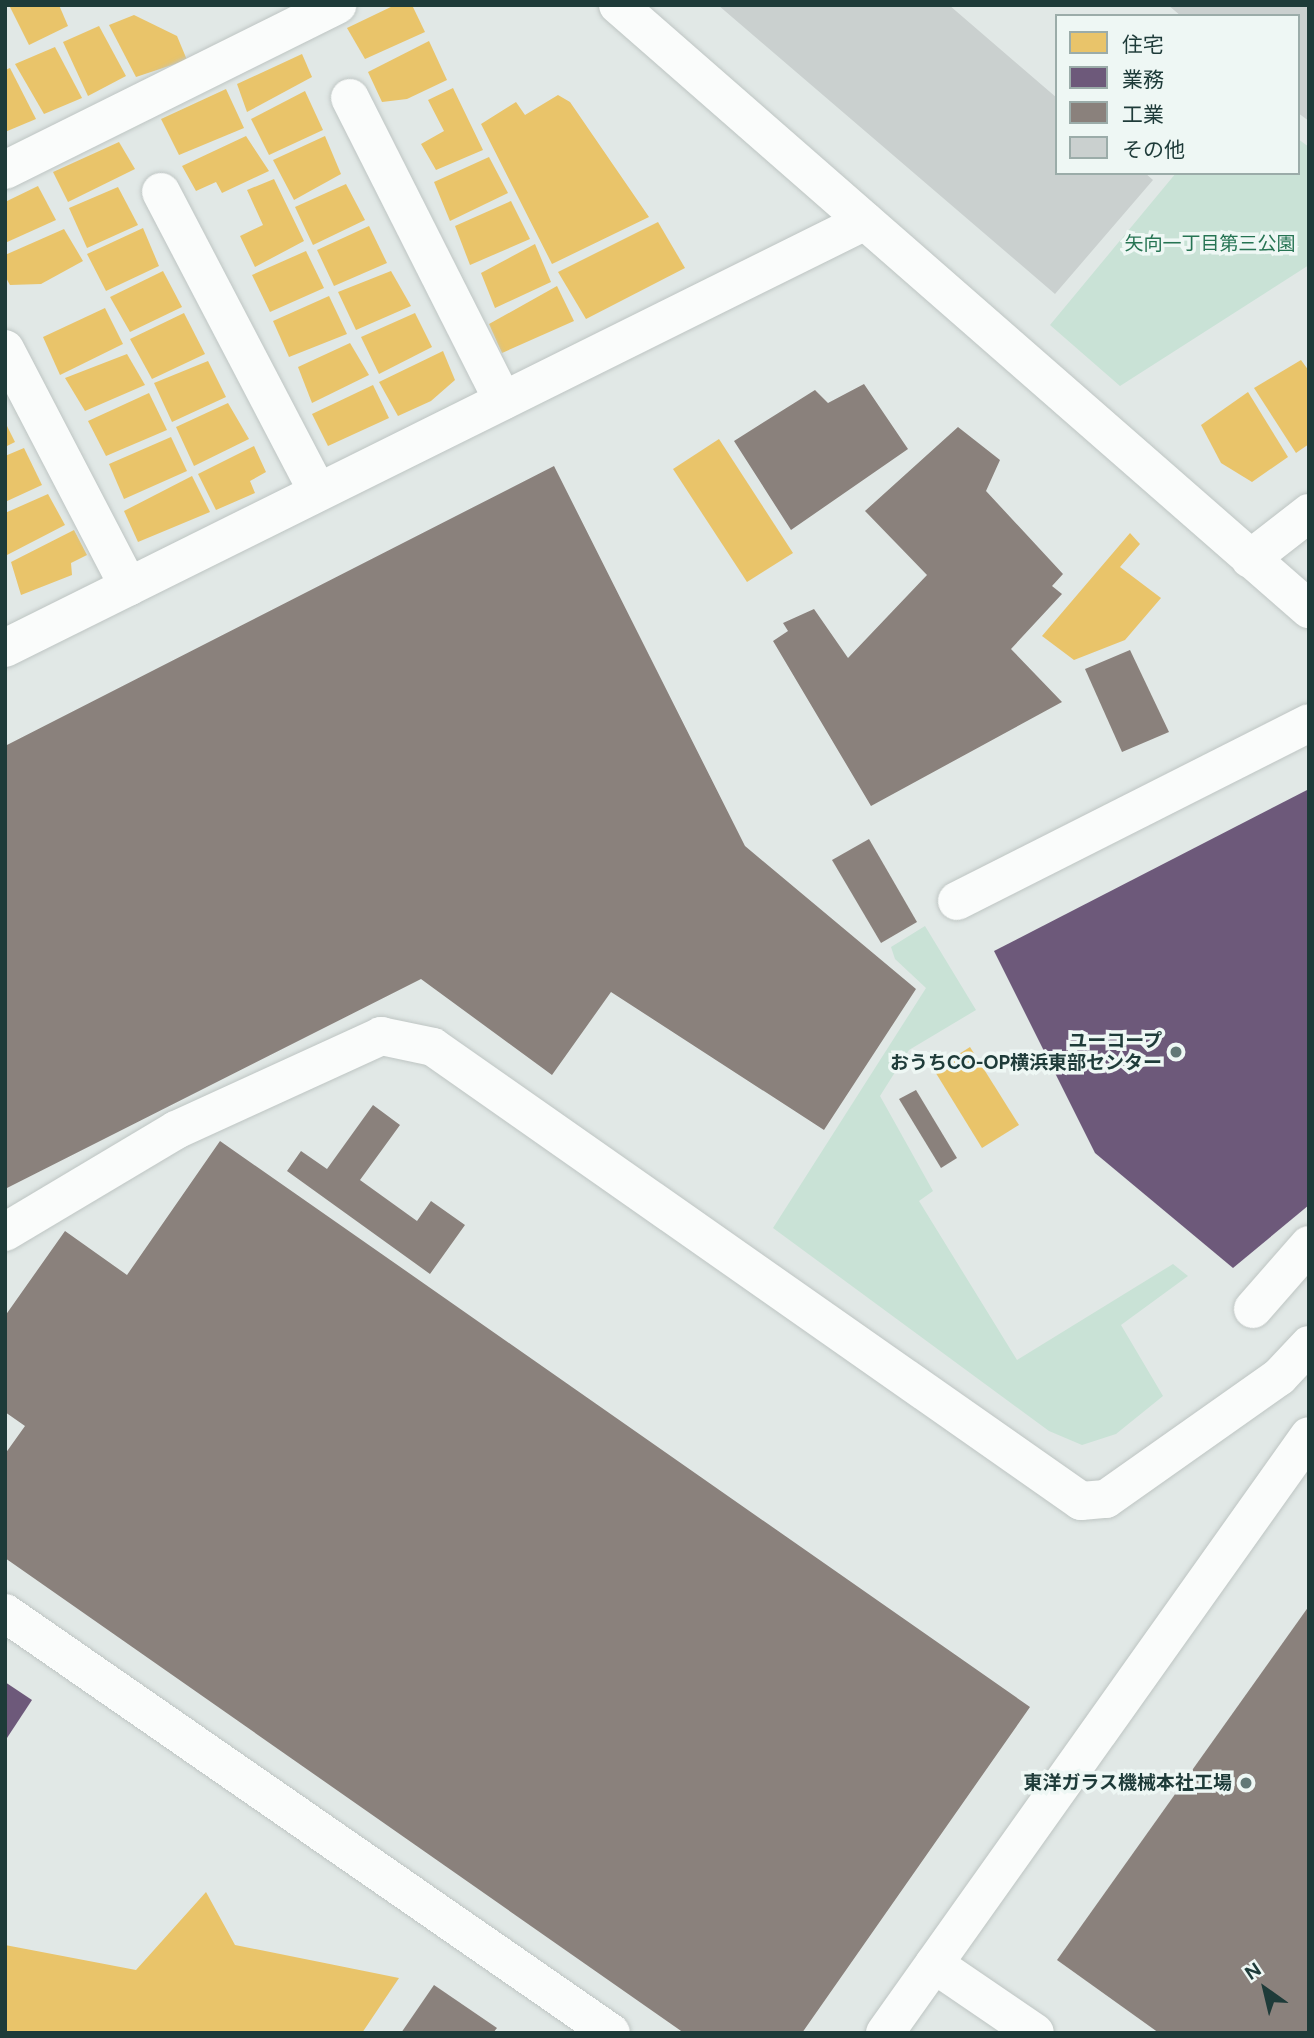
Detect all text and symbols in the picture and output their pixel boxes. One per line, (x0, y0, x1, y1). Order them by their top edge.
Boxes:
legend (1055, 14, 1300, 175)
text: 住宅 (1122, 32, 1164, 57)
text: 業務 (1122, 67, 1164, 92)
text: 工業 (1122, 102, 1164, 127)
text: その他 (1122, 137, 1185, 162)
park label: 矢向一丁目第三公園 (1125, 233, 1295, 255)
place label: ユーコープ おうちCO-OP横浜東部センター (890, 1030, 1162, 1074)
marker: ユーコープ おうちCO-OP横浜東部センター (1168, 1044, 1184, 1060)
place label: 東洋ガラス機械本社工場 (1023, 1772, 1232, 1794)
marker: 東洋ガラス機械本社工場 (1238, 1775, 1254, 1791)
north arrow (1230, 1954, 1300, 2024)
text: N (1240, 1958, 1265, 1985)

